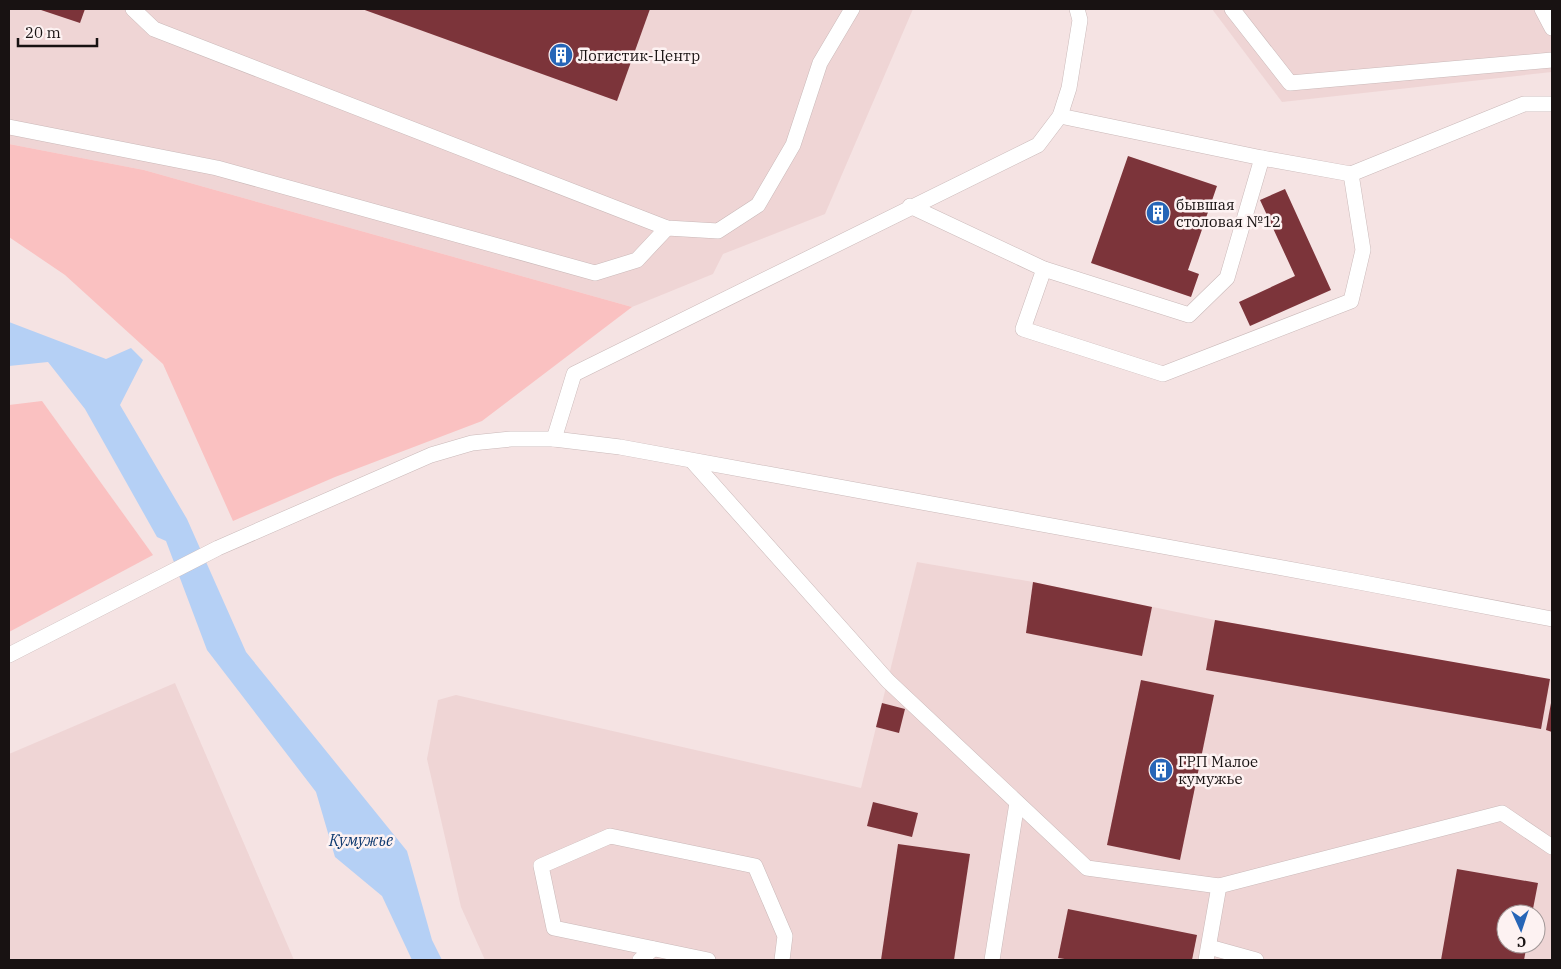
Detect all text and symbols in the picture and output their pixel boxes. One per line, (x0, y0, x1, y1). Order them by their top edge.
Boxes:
scale bar (18, 15, 96, 47)
text: 20 m (25, 23, 61, 42)
building icon: Логистик-Центр (548, 42, 574, 68)
place label: Логистик-Центр (578, 46, 700, 65)
place label: бывшая столовая №12 (1176, 195, 1281, 231)
building icon: бывшая столовая №12 (1145, 200, 1171, 226)
place label: ГРП Малое кумужье (1178, 752, 1258, 788)
building icon: ГРП Малое кумужье (1148, 757, 1174, 783)
water label: Кумужье (328, 830, 393, 850)
north arrow (1496, 904, 1546, 954)
text: С (1517, 933, 1527, 951)

